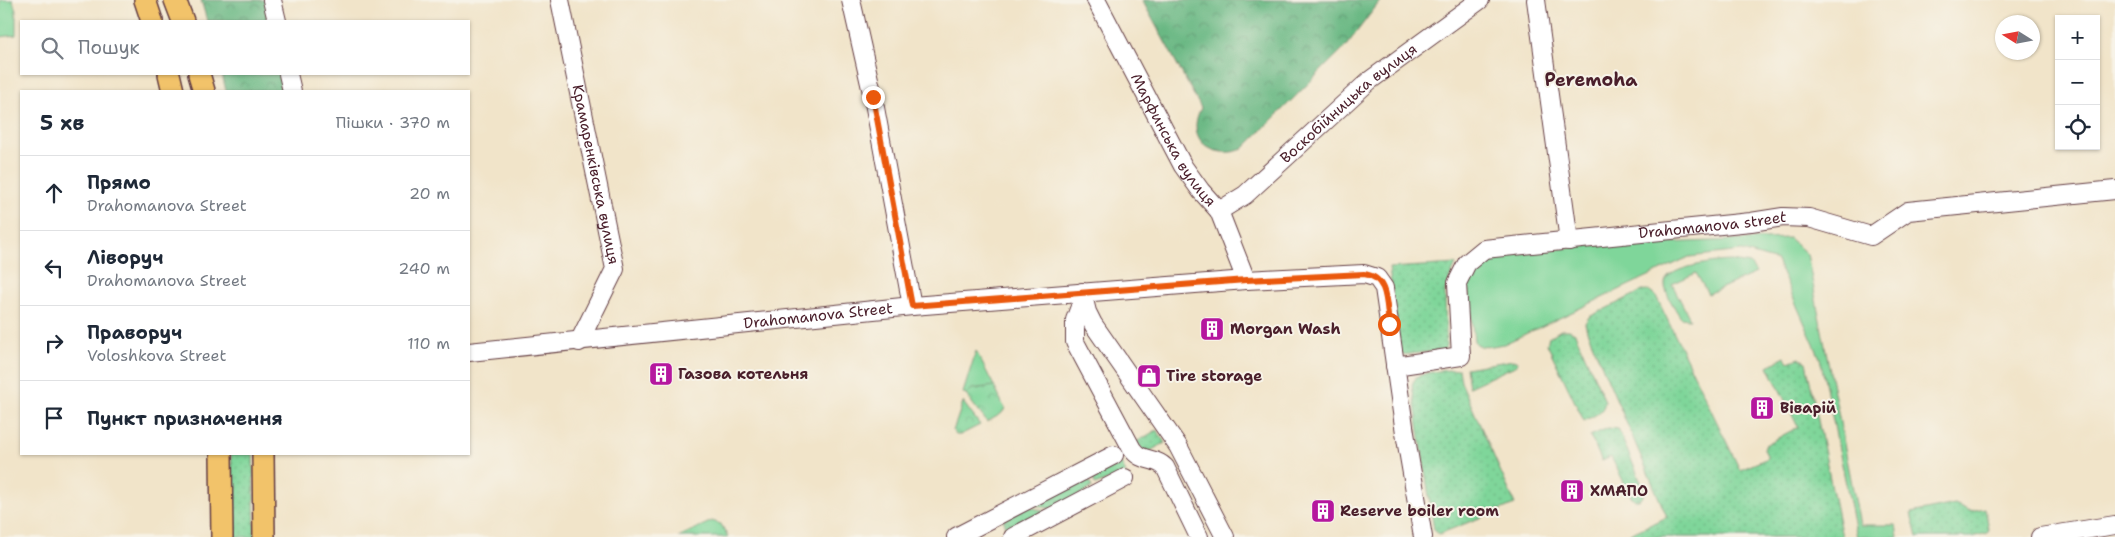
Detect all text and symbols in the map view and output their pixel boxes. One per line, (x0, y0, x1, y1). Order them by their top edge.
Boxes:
north arrow (1995, 15, 2040, 60)
map controls (2055, 15, 2100, 150)
button: + (2055, 15, 2100, 60)
search box (20, 20, 470, 75)
icon: search (38, 34, 66, 62)
text: Пошук (78, 35, 140, 60)
street label: Воскобійницька вулиця (1276, 39, 1421, 168)
button: − (2055, 60, 2100, 105)
district label: Peremoha (1544, 68, 1638, 92)
street label: Марфинська вулиця (1126, 70, 1220, 211)
street label: Крамаренківська вулиця (568, 83, 624, 266)
route end (862, 86, 885, 109)
button: locate (2055, 105, 2100, 150)
text: 5 хв (40, 109, 84, 137)
text: Пішки · 370 m (336, 112, 450, 133)
text: Прямо (87, 170, 151, 195)
icon: ahead (40, 179, 68, 207)
text: 20 m (409, 183, 450, 204)
text: Drahomanova Street (87, 195, 247, 216)
street label: Drahomanova street (1637, 207, 1787, 243)
text: Ліворуч (87, 245, 163, 270)
icon: left (40, 254, 68, 282)
text: 240 m (398, 258, 450, 279)
text: Drahomanova Street (87, 270, 247, 291)
street label: Drahomanova Street (742, 298, 894, 333)
route start (1378, 313, 1401, 336)
building icon: Morgan Wash (1199, 316, 1225, 342)
place label: Morgan Wash (1230, 319, 1340, 339)
text: Праворуч (87, 320, 182, 345)
icon: right (40, 329, 68, 357)
text: 110 m (407, 333, 450, 354)
text: Voloshkova Street (87, 345, 226, 366)
building icon: Газова котельня (648, 361, 674, 387)
shop icon: Tire storage (1136, 363, 1162, 389)
place label: Газова котельня (678, 364, 808, 384)
place label: Tire storage (1166, 366, 1262, 386)
building icon: Віварій (1749, 395, 1775, 421)
place label: Віварій (1780, 398, 1837, 418)
icon: arrive (40, 404, 68, 432)
text: Пункт призначення (87, 406, 283, 431)
building icon: ХМАПО (1559, 478, 1585, 504)
place label: ХМАПО (1590, 481, 1648, 501)
building icon: Reserve boiler room (1310, 498, 1336, 524)
place label: Reserve boiler room (1340, 501, 1499, 521)

